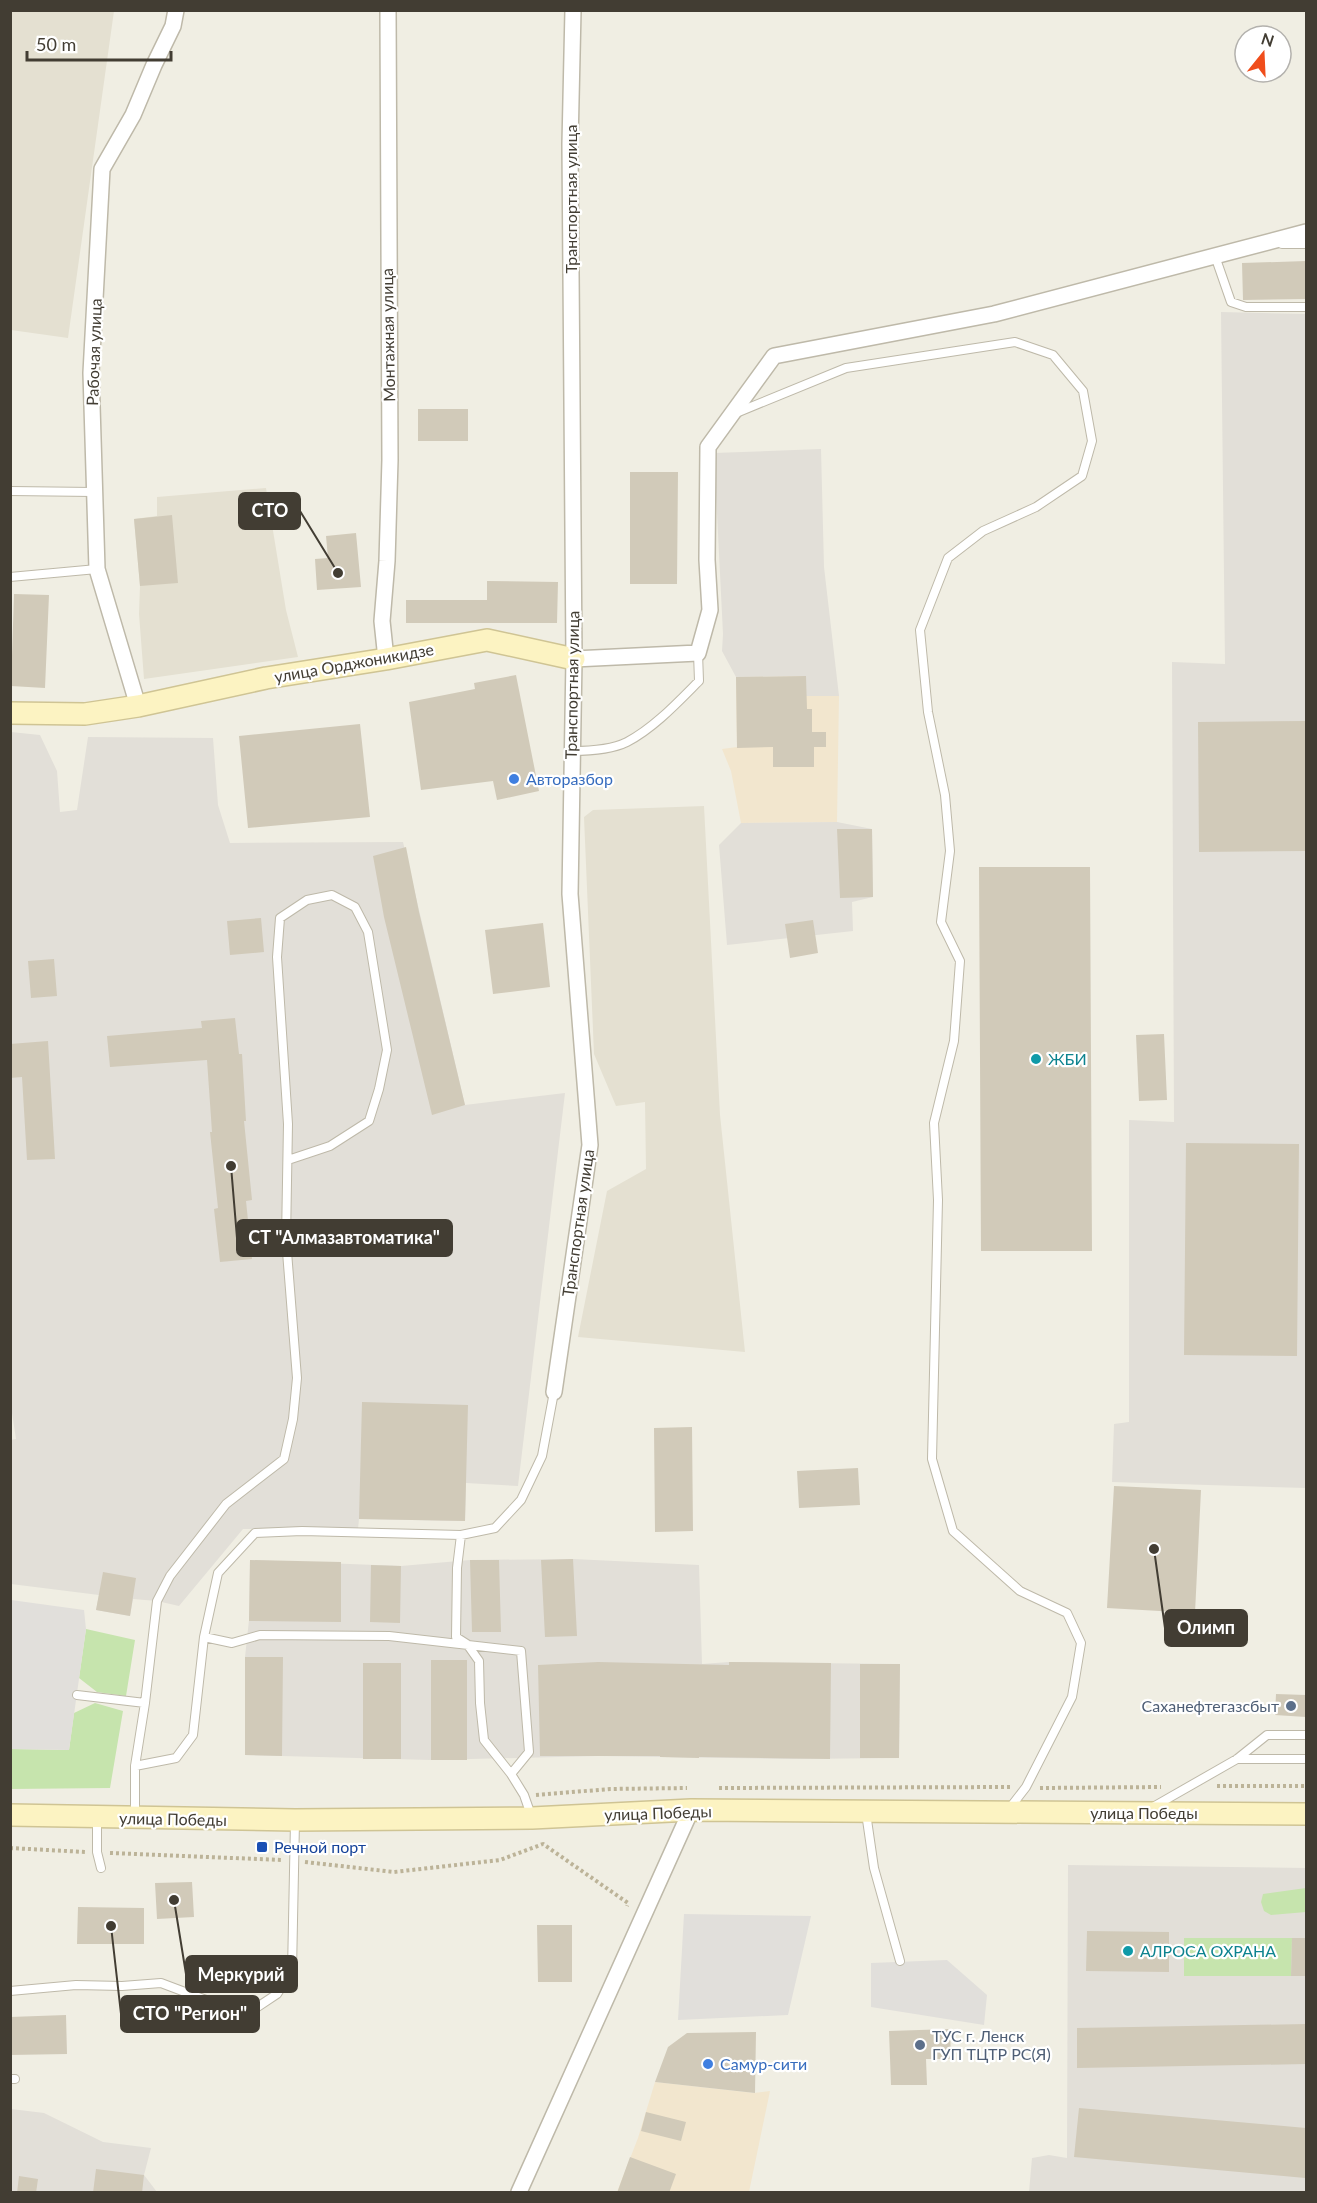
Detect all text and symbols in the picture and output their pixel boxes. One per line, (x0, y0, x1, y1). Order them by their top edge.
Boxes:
scale bar (27, 24, 171, 62)
north arrow (1233, 24, 1293, 84)
text: N (1259, 28, 1277, 50)
text: 50 m (36, 33, 76, 55)
street label: Транспортная улица (561, 125, 580, 273)
street label: Монтажная улица (377, 268, 398, 402)
street label: Рабочая улица (82, 298, 105, 406)
callout: СТО (239, 493, 300, 529)
text: СТО (252, 499, 288, 521)
street label: Транспортная улица (561, 610, 582, 760)
street label: улица Орджоникидзе (273, 639, 435, 686)
place label: Авторазбор (526, 769, 613, 788)
marker: Авторазбор (507, 772, 521, 786)
place label: ЖБИ (1048, 1049, 1087, 1068)
marker: ЖБИ (1029, 1052, 1043, 1066)
street label: Транспортная улица (558, 1148, 597, 1298)
callout: СТ "Алмазавтоматика" (237, 1220, 452, 1256)
text: СТ "Алмазавтоматика" (248, 1226, 440, 1248)
callout: Олимп (1165, 1610, 1247, 1646)
text: Олимп (1177, 1616, 1235, 1638)
place label: Саханефтегазсбыт (1142, 1696, 1279, 1715)
marker: Саханефтегазсбыт (1284, 1699, 1298, 1713)
street label: улица Победы (604, 1801, 712, 1824)
street label: улица Победы (1090, 1803, 1198, 1822)
street label: улица Победы (119, 1808, 227, 1829)
place label: Речной порт (274, 1837, 366, 1856)
marker: Речной порт (255, 1840, 269, 1854)
place label: АЛРОСА ОХРАНА (1140, 1941, 1276, 1960)
marker: АЛРОСА ОХРАНА (1121, 1944, 1135, 1958)
callout: Меркурий (186, 1956, 297, 1992)
text: Меркурий (197, 1963, 285, 1985)
callout: СТО "Регион" (121, 1996, 259, 2032)
text: СТО "Регион" (133, 2002, 247, 2024)
place label: ТУС г. Ленск ГУП ТЦТР РС(Я) (932, 2026, 1051, 2063)
marker: ТУС г. Ленск ГУП ТЦТР РС(Я) (913, 2038, 927, 2052)
place label: Самур-сити (720, 2054, 807, 2073)
marker: Самур-сити (701, 2057, 715, 2071)

